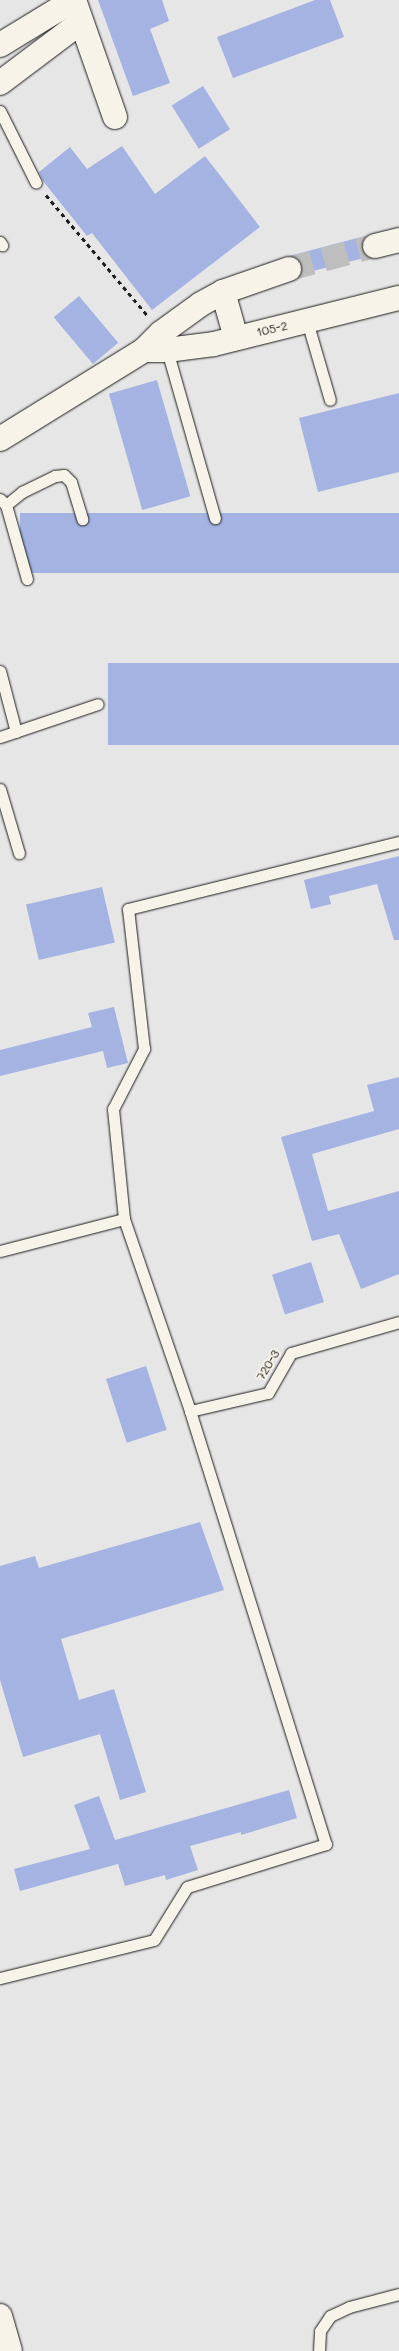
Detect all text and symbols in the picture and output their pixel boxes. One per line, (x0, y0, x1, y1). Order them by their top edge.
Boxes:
street label: 105-2 (255, 318, 289, 340)
street label: 720-3 (253, 1347, 283, 1383)

